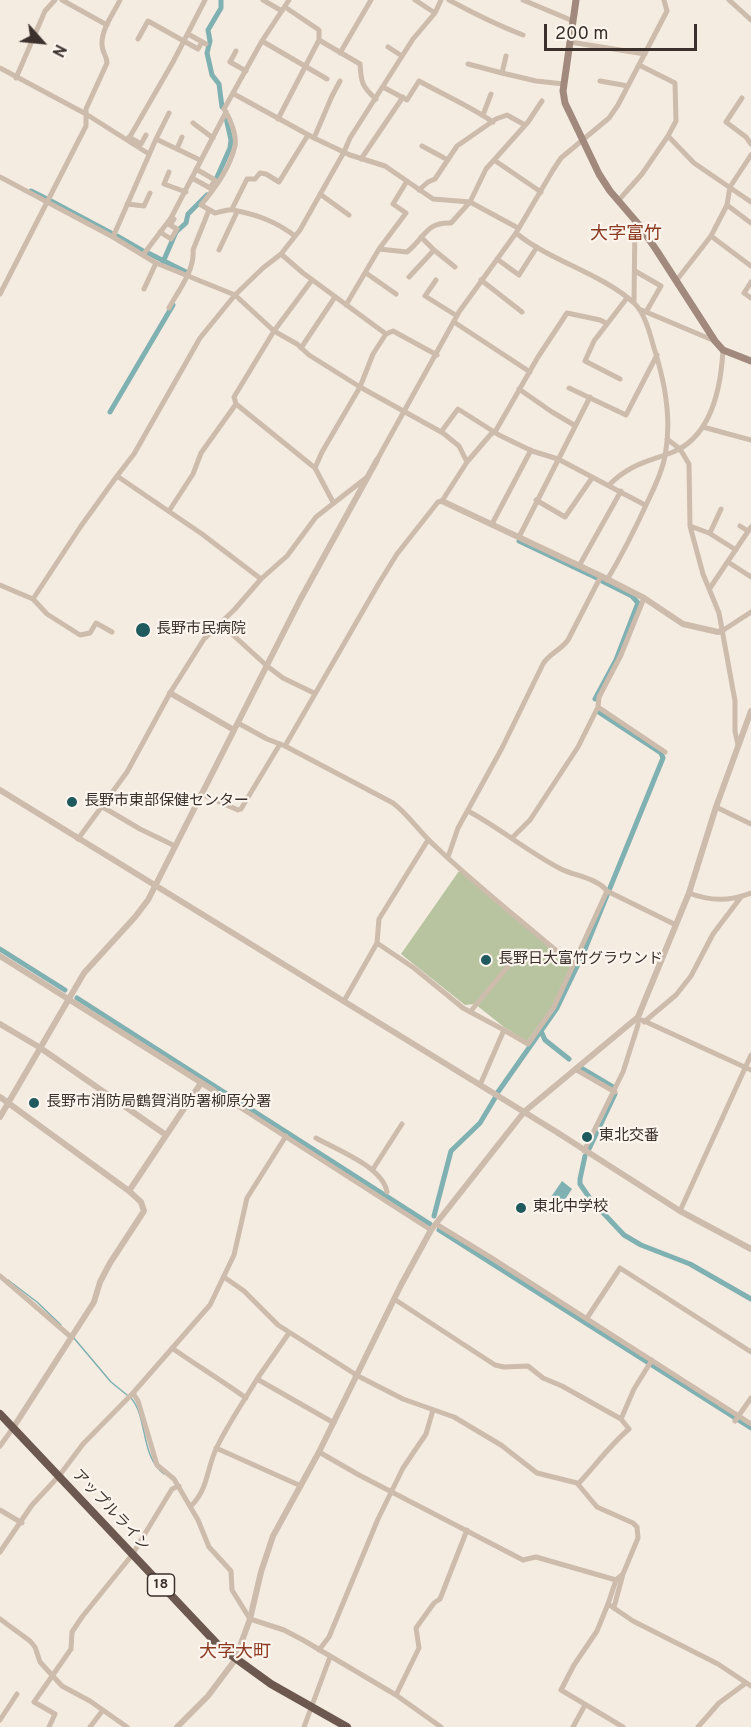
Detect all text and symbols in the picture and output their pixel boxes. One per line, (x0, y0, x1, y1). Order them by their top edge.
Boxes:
north arrow (12, 12, 72, 72)
scale bar (547, 12, 700, 50)
text: 200 m (555, 23, 608, 46)
text: N (47, 41, 70, 60)
district label: 大字富竹 (590, 224, 662, 246)
marker: 長野市民病院 (134, 621, 152, 639)
place label: 長野市民病院 (156, 621, 246, 639)
place label: 長野市東部保健センター (84, 793, 249, 811)
marker: 長野市東部保健センター (65, 795, 79, 809)
place label: 長野日大富竹グラウンド (498, 951, 663, 969)
marker: 長野日大富竹グラウンド (479, 953, 493, 967)
place label: 長野市消防局鶴賀消防署柳原分署 (46, 1094, 271, 1112)
marker: 長野市消防局鶴賀消防署柳原分署 (27, 1096, 41, 1110)
place label: 東北交番 (599, 1128, 659, 1146)
marker: 東北交番 (580, 1130, 594, 1144)
place label: 東北中学校 (533, 1199, 608, 1217)
marker: 東北中学校 (514, 1201, 528, 1215)
street label: アップルライン (68, 1466, 152, 1556)
road number: 18 (148, 1574, 174, 1596)
district label: 大字大町 (199, 1642, 271, 1664)

